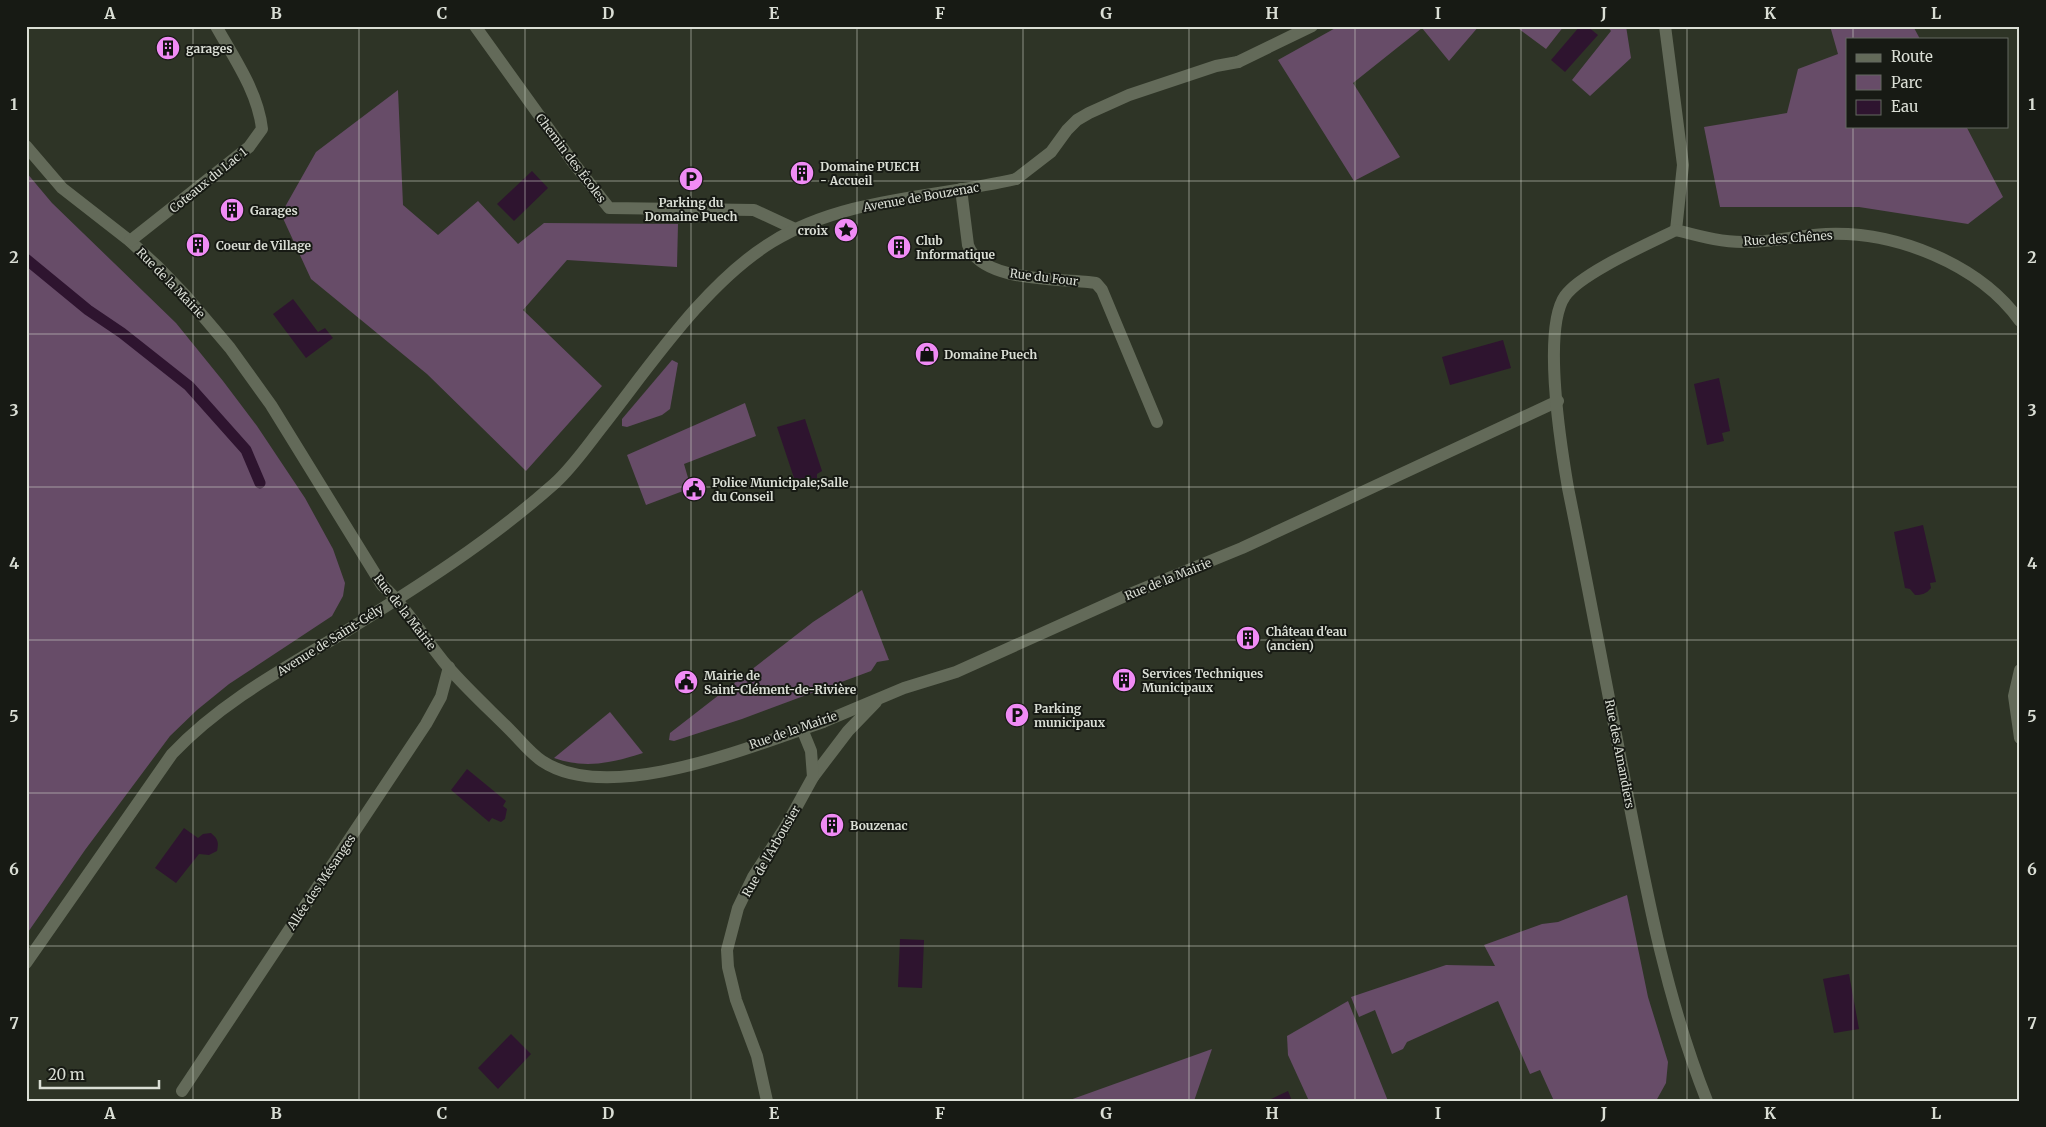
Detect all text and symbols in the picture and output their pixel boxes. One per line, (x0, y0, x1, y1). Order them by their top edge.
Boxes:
text: A (103, 3, 116, 23)
text: B (270, 3, 282, 23)
text: C (437, 3, 447, 23)
text: D (602, 3, 614, 23)
text: E (769, 3, 780, 23)
text: F (935, 3, 945, 23)
text: G (1100, 3, 1112, 23)
text: H (1265, 3, 1279, 23)
text: I (1435, 3, 1441, 23)
text: J (1600, 3, 1607, 23)
text: K (1764, 3, 1776, 23)
text: L (1931, 3, 1941, 23)
building icon: garages (155, 35, 181, 61)
legend (1846, 38, 2008, 128)
place label: garages (186, 41, 232, 56)
text: Route (1891, 47, 1933, 66)
text: Parc (1891, 73, 1923, 92)
text: 1 (10, 94, 18, 114)
text: 1 (2028, 94, 2036, 114)
text: Eau (1891, 97, 1918, 116)
street label: Chemin des Écoles (533, 111, 609, 206)
street label: Coteaux du Lac 1 (166, 144, 250, 216)
place label: Domaine PUECH - Accueil (820, 159, 919, 188)
building icon: Domaine PUECH - Accueil (789, 160, 815, 186)
parking icon: Parking du Domaine Puech (678, 166, 704, 192)
street label: Avenue de Bouzenac (861, 179, 980, 215)
place label: Parking du Domaine Puech (644, 195, 738, 224)
building icon: Garages (219, 197, 245, 223)
place label: Garages (250, 203, 298, 218)
place icon: croix (833, 217, 859, 243)
place label: croix (798, 223, 829, 238)
street label: Rue des Chênes (1743, 227, 1833, 249)
building icon: Coeur de Village (185, 232, 211, 258)
place label: Club Informatique (916, 233, 996, 262)
building icon: Club Informatique (886, 234, 912, 260)
place label: Coeur de Village (216, 238, 312, 253)
street label: Rue de la Mairie (134, 245, 208, 321)
text: 2 (9, 247, 19, 267)
text: 2 (2027, 247, 2037, 267)
street label: Rue du Four (1009, 265, 1080, 289)
shop icon: Domaine Puech (914, 341, 940, 367)
place label: Domaine Puech (944, 347, 1037, 362)
text: 3 (9, 400, 19, 420)
text: 3 (2027, 400, 2037, 420)
place label: Police Municipale;Salle du Conseil (712, 475, 849, 504)
public building icon: Police Municipale;Salle du Conseil (681, 476, 707, 502)
text: 4 (9, 553, 19, 573)
text: 4 (2027, 553, 2037, 573)
street label: Rue de la Mairie (1123, 555, 1213, 603)
street label: Rue de la Mairie (371, 571, 439, 653)
street label: Avenue de Saint-Gély (273, 601, 386, 679)
place label: Château d'eau (ancien) (1266, 624, 1347, 653)
building icon: Château d'eau (ancien) (1235, 625, 1261, 651)
place label: Services Techniques Municipaux (1142, 666, 1263, 695)
building icon: Services Techniques Municipaux (1111, 667, 1137, 693)
place label: Mairie de Saint-Clément-de-Rivière (704, 668, 857, 697)
public building icon: Mairie de Saint-Clément-de-Rivière (673, 669, 699, 695)
street label: Rue des Amandiers (1602, 698, 1638, 810)
place label: Parking municipaux (1034, 701, 1106, 730)
parking icon: Parking municipaux (1004, 702, 1030, 728)
text: 5 (9, 706, 19, 726)
text: 5 (2027, 706, 2037, 726)
street label: Rue de la Mairie (747, 708, 839, 752)
street label: Rue de l'Arbousier (739, 802, 804, 900)
building icon: Bouzenac (819, 812, 845, 838)
place label: Bouzenac (850, 818, 908, 833)
street label: Allée des Mésanges (283, 831, 359, 933)
text: 6 (9, 859, 19, 879)
text: 6 (2027, 859, 2037, 879)
text: 7 (9, 1013, 19, 1033)
text: 7 (2027, 1013, 2037, 1033)
scale bar (40, 1057, 159, 1089)
text: 20 m (48, 1065, 85, 1084)
text: A (103, 1103, 116, 1123)
text: B (270, 1103, 282, 1123)
text: C (437, 1103, 447, 1123)
text: D (602, 1103, 614, 1123)
text: E (769, 1103, 780, 1123)
text: F (935, 1103, 945, 1123)
text: G (1100, 1103, 1112, 1123)
text: H (1265, 1103, 1279, 1123)
text: I (1435, 1103, 1441, 1123)
text: J (1600, 1103, 1607, 1123)
text: K (1764, 1103, 1776, 1123)
text: L (1931, 1103, 1941, 1123)

